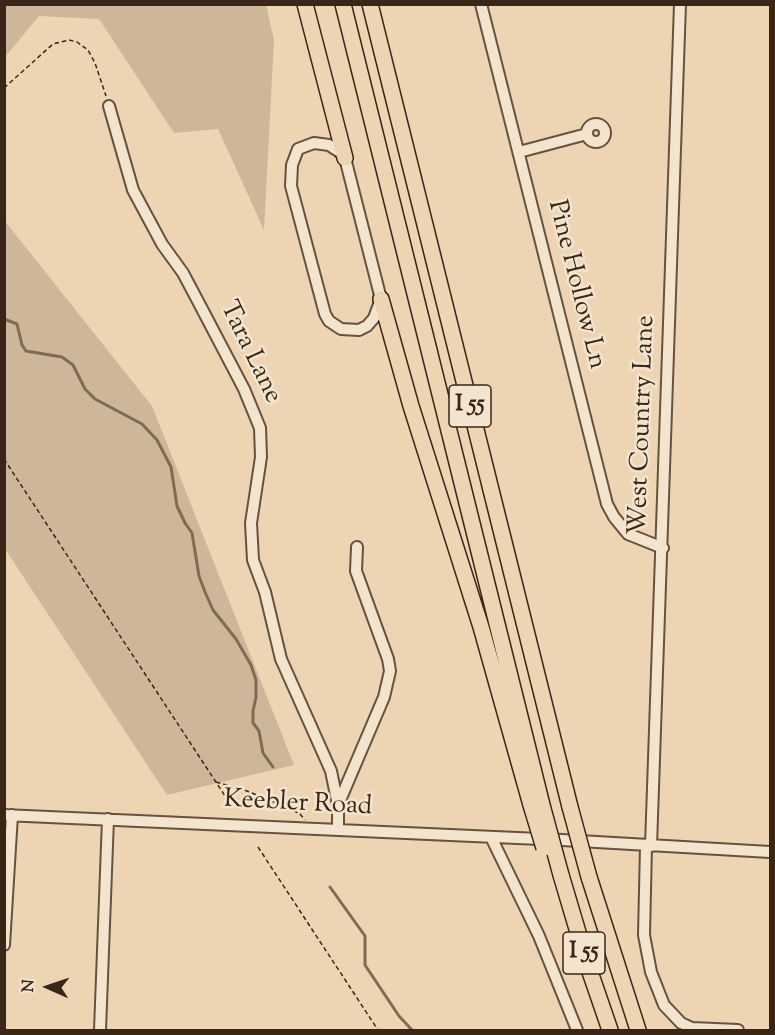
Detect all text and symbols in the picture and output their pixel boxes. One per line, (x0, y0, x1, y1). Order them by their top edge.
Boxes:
street label: Pine Hollow Ln (539, 197, 611, 373)
street label: Tara Lane (211, 297, 287, 409)
street label: West Country Lane (625, 315, 663, 535)
road number: I 55 (449, 385, 491, 427)
street label: Keebler Road (223, 786, 373, 824)
road number: I 55 (563, 932, 605, 974)
north arrow (18, 957, 78, 1017)
text: N (18, 979, 41, 993)

